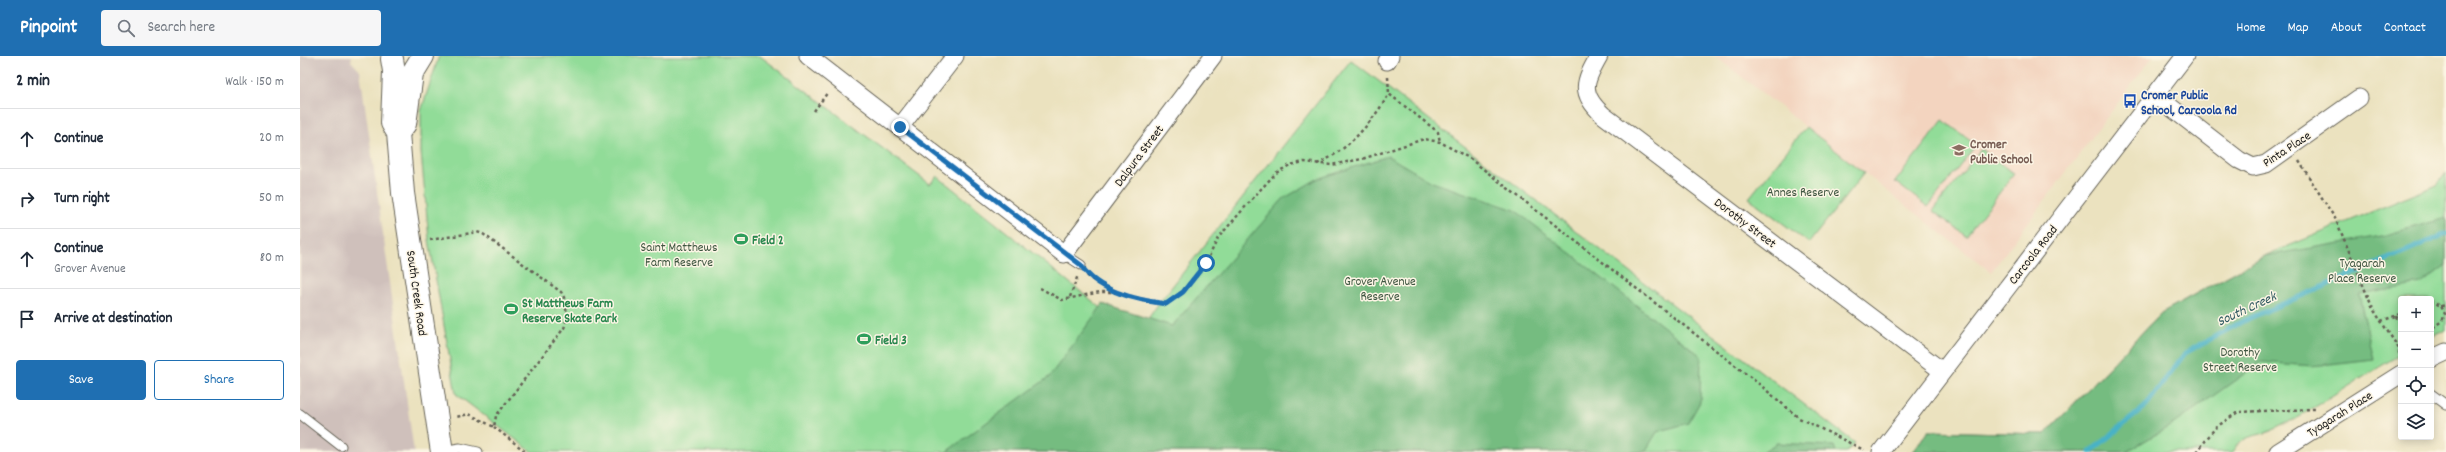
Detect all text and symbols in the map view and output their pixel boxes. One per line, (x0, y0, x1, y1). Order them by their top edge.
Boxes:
search box (101, 10, 381, 46)
text: Pinpoint (20, 15, 77, 42)
icon: search (115, 17, 137, 39)
text: Search here (147, 17, 215, 39)
text: Home (2236, 18, 2265, 38)
text: Map (2287, 18, 2309, 38)
text: About (2331, 18, 2362, 38)
text: Contact (2384, 18, 2426, 38)
text: 2 min (16, 70, 50, 94)
text: Walk · 150 m (225, 73, 284, 92)
place label: Cromer Public School, Carcoola Rd (2141, 87, 2237, 121)
bus stop icon: Cromer Public School, Carcoola Rd (2122, 93, 2138, 109)
route end (891, 118, 909, 136)
street label: Dalpura Street (1110, 121, 1170, 191)
street label: Pinta Place (2259, 127, 2315, 173)
icon: ahead (16, 128, 38, 150)
text: Continue (54, 128, 103, 150)
text: 20 m (259, 129, 284, 148)
place label: Cromer Public School (1970, 136, 2033, 170)
school or university icon: Cromer Public School (1951, 142, 1967, 158)
park label: Annes Reserve (1767, 184, 1840, 203)
icon: right (16, 188, 38, 210)
text: Turn right (54, 188, 110, 210)
text: 50 m (259, 189, 284, 208)
street label: Dorothy Street (1709, 194, 1780, 254)
street label: Carcoola Road (2005, 222, 2063, 289)
sports icon: Field 2 (733, 231, 749, 247)
place label: Field 2 (752, 232, 784, 251)
text: Continue (54, 238, 103, 260)
park label: Saint Matthews Farm Reserve (641, 239, 717, 273)
icon: ahead (16, 248, 38, 270)
text: 80 m (260, 249, 284, 268)
street label: South Creek Road (400, 249, 431, 337)
route start (1197, 254, 1215, 272)
park label: Tyagarah Place Reserve (2328, 255, 2396, 289)
text: Grover Avenue (54, 260, 126, 279)
park label: Grover Avenue Reserve (1344, 273, 1416, 307)
water label: South Creek (2214, 287, 2281, 332)
place label: St Matthews Farm Reserve Skate Park (522, 295, 618, 329)
map controls (2398, 296, 2434, 440)
button: + (2398, 296, 2434, 332)
sports icon: St Matthews Farm Reserve Skate Park (503, 301, 519, 317)
icon: arrive (16, 308, 38, 330)
text: Arrive at destination (54, 308, 172, 330)
sports icon: Field 3 (856, 331, 872, 347)
place label: Field 3 (875, 332, 907, 351)
button: − (2398, 332, 2434, 368)
park label: Dorothy Street Reserve (2203, 344, 2277, 378)
button: Save (16, 360, 146, 400)
button: Share (154, 360, 284, 400)
button: locate (2398, 368, 2434, 404)
street label: Tyagarah Place (2304, 387, 2377, 443)
button: layers (2398, 404, 2434, 440)

